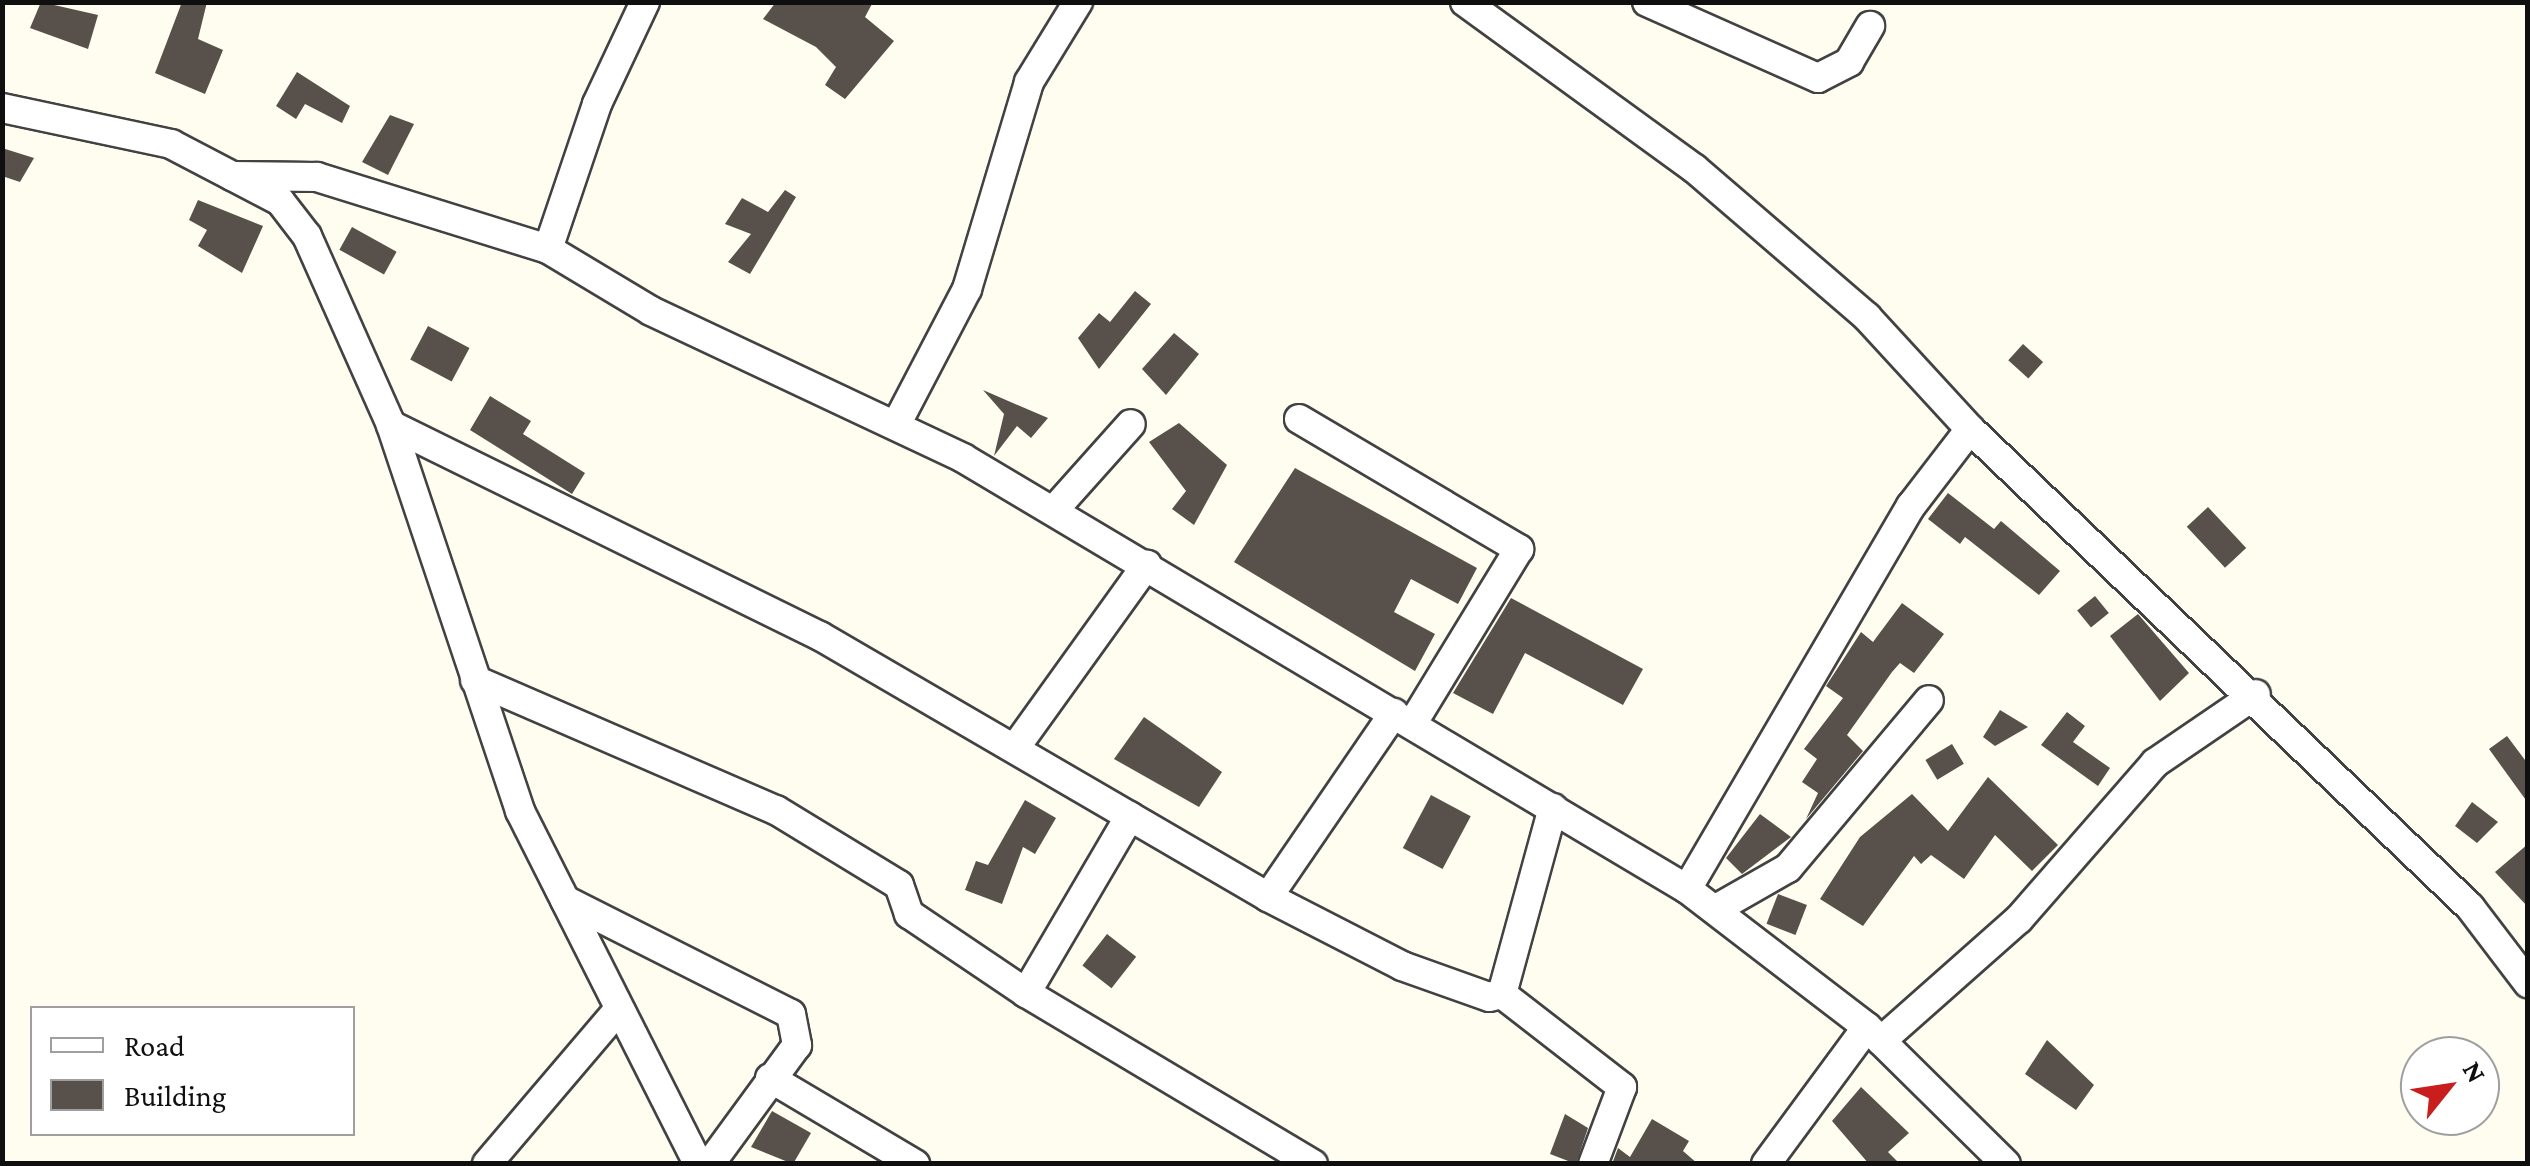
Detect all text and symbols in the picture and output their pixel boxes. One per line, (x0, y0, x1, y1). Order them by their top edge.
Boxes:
legend (30, 1006, 355, 1136)
text: Road (124, 1029, 185, 1062)
north arrow (2400, 1036, 2500, 1136)
text: N (2456, 1056, 2493, 1088)
text: Building (124, 1079, 226, 1112)

